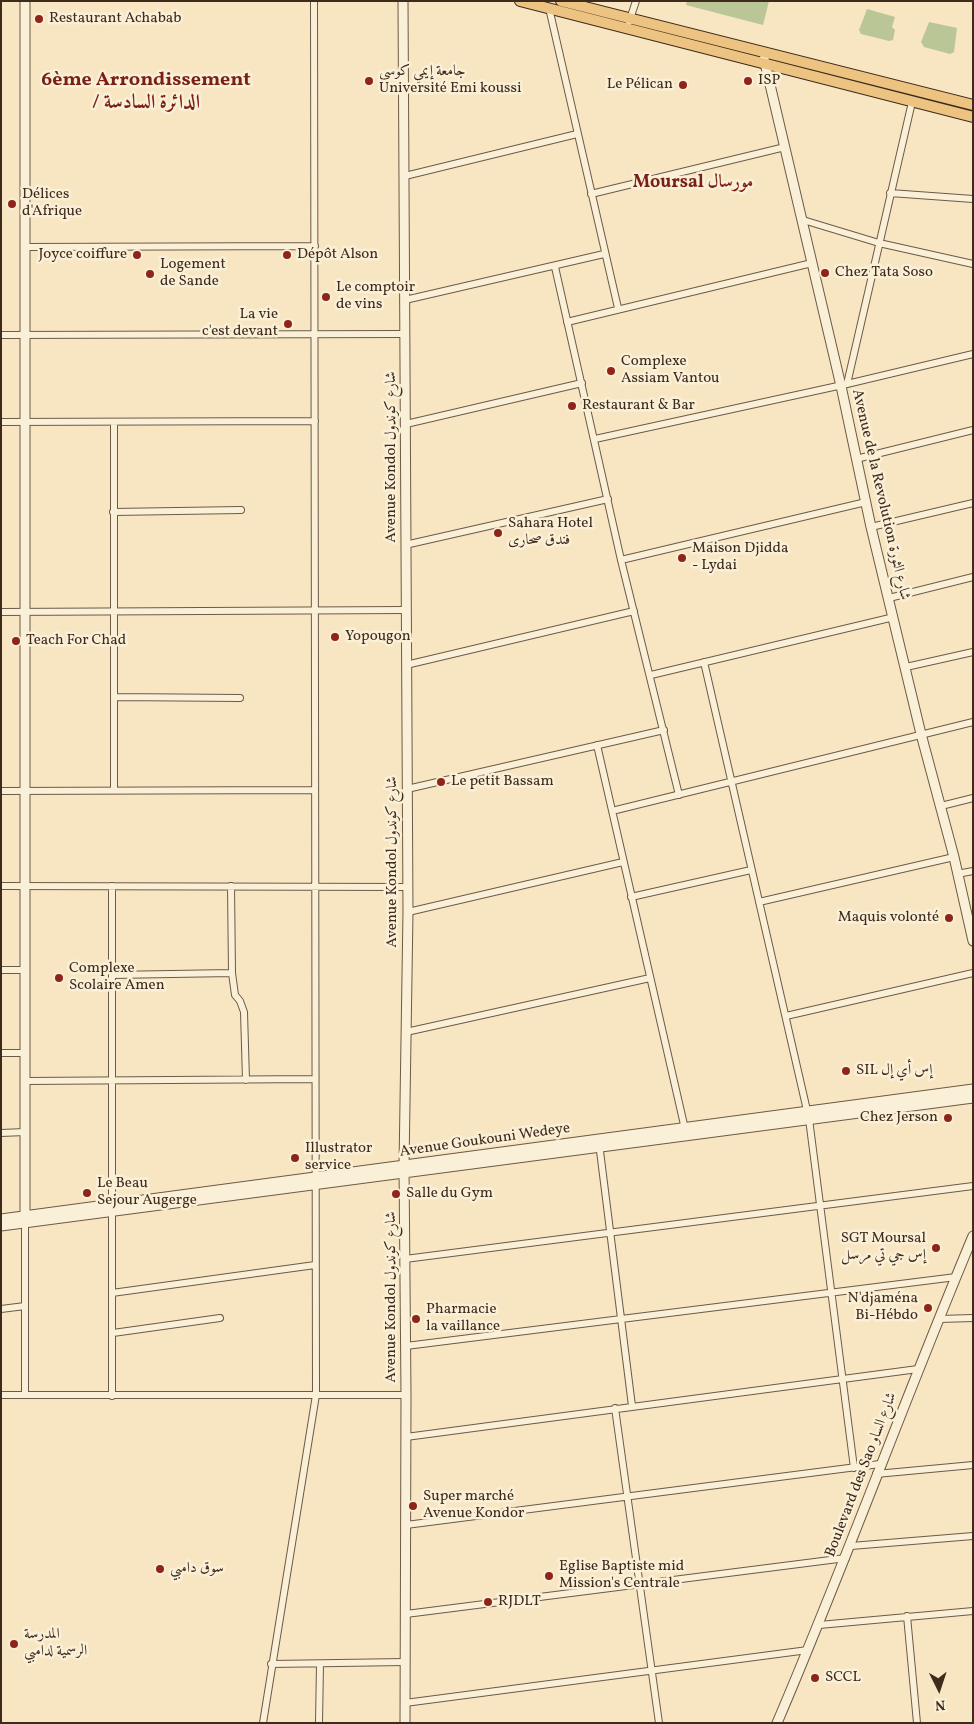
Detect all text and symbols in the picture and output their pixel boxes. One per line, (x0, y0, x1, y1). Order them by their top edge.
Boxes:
place label: Restaurant Achabab (49, 10, 182, 28)
marker: Restaurant Achabab (33, 13, 45, 25)
place label: جامعة إيمي كوسي Université Emi koussi (379, 63, 521, 98)
district label: 6ème Arrondissement / الدائرة السادسة (41, 69, 251, 116)
place label: ISP (758, 72, 780, 90)
marker: جامعة إيمي كوسي Université Emi koussi (363, 75, 375, 87)
marker: ISP (742, 75, 754, 87)
place label: Le Pélican (607, 76, 673, 94)
marker: Le Pélican (677, 79, 689, 91)
district label: Moursal مورسال (633, 173, 753, 195)
place label: Délices d'Afrique (22, 186, 82, 221)
marker: Délices d'Afrique (6, 198, 18, 210)
place label: Joyce coiffure (38, 246, 127, 264)
place label: Dépôt Alson (297, 246, 378, 264)
marker: Joyce coiffure (131, 249, 143, 261)
marker: Dépôt Alson (281, 249, 293, 261)
place label: Logement de Sande (160, 256, 226, 291)
place label: Chez Tata Soso (835, 264, 933, 282)
marker: Chez Tata Soso (819, 267, 831, 279)
marker: Logement de Sande (144, 268, 156, 280)
place label: Le comptoir de vins (336, 279, 415, 314)
marker: Le comptoir de vins (320, 291, 332, 303)
place label: La vie c'est devant (202, 306, 278, 341)
marker: La vie c'est devant (282, 318, 294, 330)
place label: Complexe Assiam Vantou (621, 353, 720, 388)
marker: Complexe Assiam Vantou (605, 365, 617, 377)
street label: Avenue Kondol شارع كوندول (383, 371, 401, 543)
street label: Avenue de la Revolution شارع الثورة (847, 388, 913, 602)
place label: Restaurant & Bar (582, 397, 695, 415)
marker: Restaurant & Bar (566, 400, 578, 412)
place label: Sahara Hotel فندق صحارى (508, 515, 593, 550)
marker: Sahara Hotel فندق صحارى (492, 527, 504, 539)
place label: Maison Djidda - Lydai (692, 540, 788, 575)
marker: Maison Djidda - Lydai (676, 552, 688, 564)
place label: Yopougon (345, 628, 411, 646)
marker: Yopougon (329, 631, 341, 643)
place label: Teach For Chad (26, 632, 126, 650)
marker: Teach For Chad (10, 635, 22, 647)
place label: Le petit Bassam (451, 773, 554, 791)
street label: Avenue Kondol شارع كوندول (384, 776, 402, 948)
marker: Le petit Bassam (435, 776, 447, 788)
place label: Maquis volonté (838, 909, 939, 927)
marker: Maquis volonté (943, 912, 955, 924)
place label: Complexe Scolaire Amen (69, 960, 165, 995)
marker: Complexe Scolaire Amen (53, 972, 65, 984)
place label: SIL إس أي إل (856, 1062, 932, 1080)
marker: SIL إس أي إل (840, 1065, 852, 1077)
place label: Chez Jerson (860, 1109, 938, 1127)
marker: Chez Jerson (942, 1112, 954, 1124)
street label: Avenue Goukouni Wedeye (399, 1120, 571, 1162)
place label: Illustrator service (305, 1140, 372, 1175)
marker: Illustrator service (289, 1152, 301, 1164)
place label: Le Beau Sejour Augerge (97, 1175, 197, 1210)
place label: Salle du Gym (406, 1185, 493, 1203)
marker: Le Beau Sejour Augerge (81, 1187, 93, 1199)
marker: Salle du Gym (390, 1188, 402, 1200)
street label: Avenue Kondol شارع كوندول (383, 1211, 401, 1383)
place label: SGT Moursal إس جي تي مرسل (841, 1230, 926, 1265)
marker: SGT Moursal إس جي تي مرسل (930, 1242, 942, 1254)
place label: N'djaména Bi-Hébdo (848, 1290, 918, 1325)
place label: Pharmacie la vaillance (426, 1301, 500, 1336)
marker: N'djaména Bi-Hébdo (922, 1302, 934, 1314)
marker: Pharmacie la vaillance (410, 1313, 422, 1325)
street label: Boulevard des Sao شارع الساو (822, 1390, 902, 1560)
place label: Super marché Avenue Kondor (423, 1488, 524, 1523)
marker: Super marché Avenue Kondor (407, 1500, 419, 1512)
place label: Eglise Baptiste mid Mission's Centrale (559, 1558, 684, 1593)
place label: سوق دامبي (170, 1560, 224, 1578)
marker: سوق دامبي (154, 1563, 166, 1575)
marker: Eglise Baptiste mid Mission's Centrale (543, 1570, 555, 1582)
place label: RJDLT (498, 1593, 541, 1611)
marker: RJDLT (482, 1596, 494, 1608)
place label: المدرسة الرسمية لدامبي (24, 1626, 87, 1661)
marker: المدرسة الرسمية لدامبي (8, 1638, 20, 1650)
north arrow (914, 1664, 964, 1714)
place label: SCCL (825, 1669, 861, 1687)
marker: SCCL (809, 1672, 821, 1684)
text: N (934, 1695, 946, 1714)

